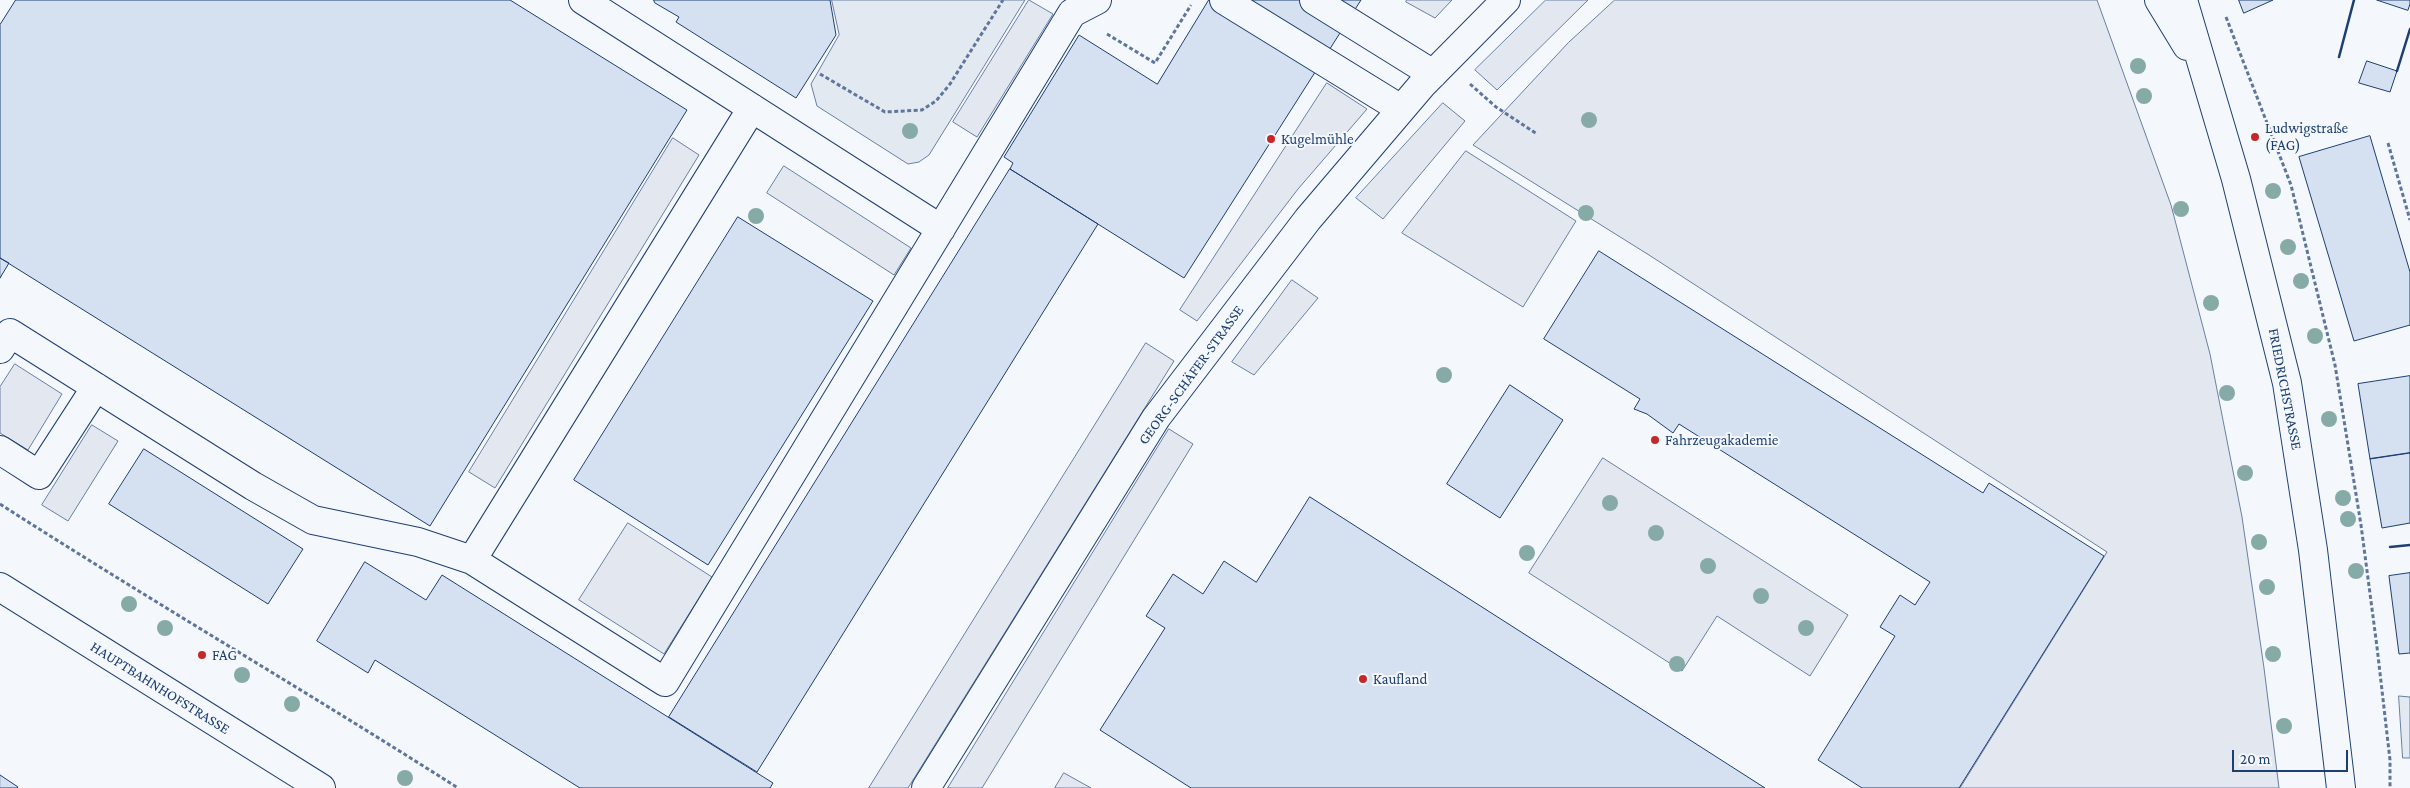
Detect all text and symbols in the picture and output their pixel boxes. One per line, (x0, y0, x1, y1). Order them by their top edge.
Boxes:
place label: Ludwigstraße (FAG) (2265, 119, 2348, 154)
place label: Kugelmühle (1281, 130, 1354, 148)
marker: Ludwigstraße (FAG) (2249, 131, 2261, 143)
marker: Kugelmühle (1265, 133, 1277, 145)
street label: GEORG-SCHÄFER-STRASSE (1134, 302, 1248, 448)
street label: FRIEDRICHSTRASSE (2264, 327, 2306, 451)
place label: Fahrzeugakademie (1665, 431, 1778, 449)
marker: Fahrzeugakademie (1649, 434, 1661, 446)
street label: HAUPTBAHNHOFSTRASSE (87, 638, 233, 738)
place label: FAG (212, 646, 237, 664)
marker: FAG (196, 649, 208, 661)
place label: Kaufland (1373, 670, 1427, 688)
marker: Kaufland (1357, 673, 1369, 685)
scale bar (2235, 740, 2351, 772)
text: 20 m (2240, 751, 2271, 767)

